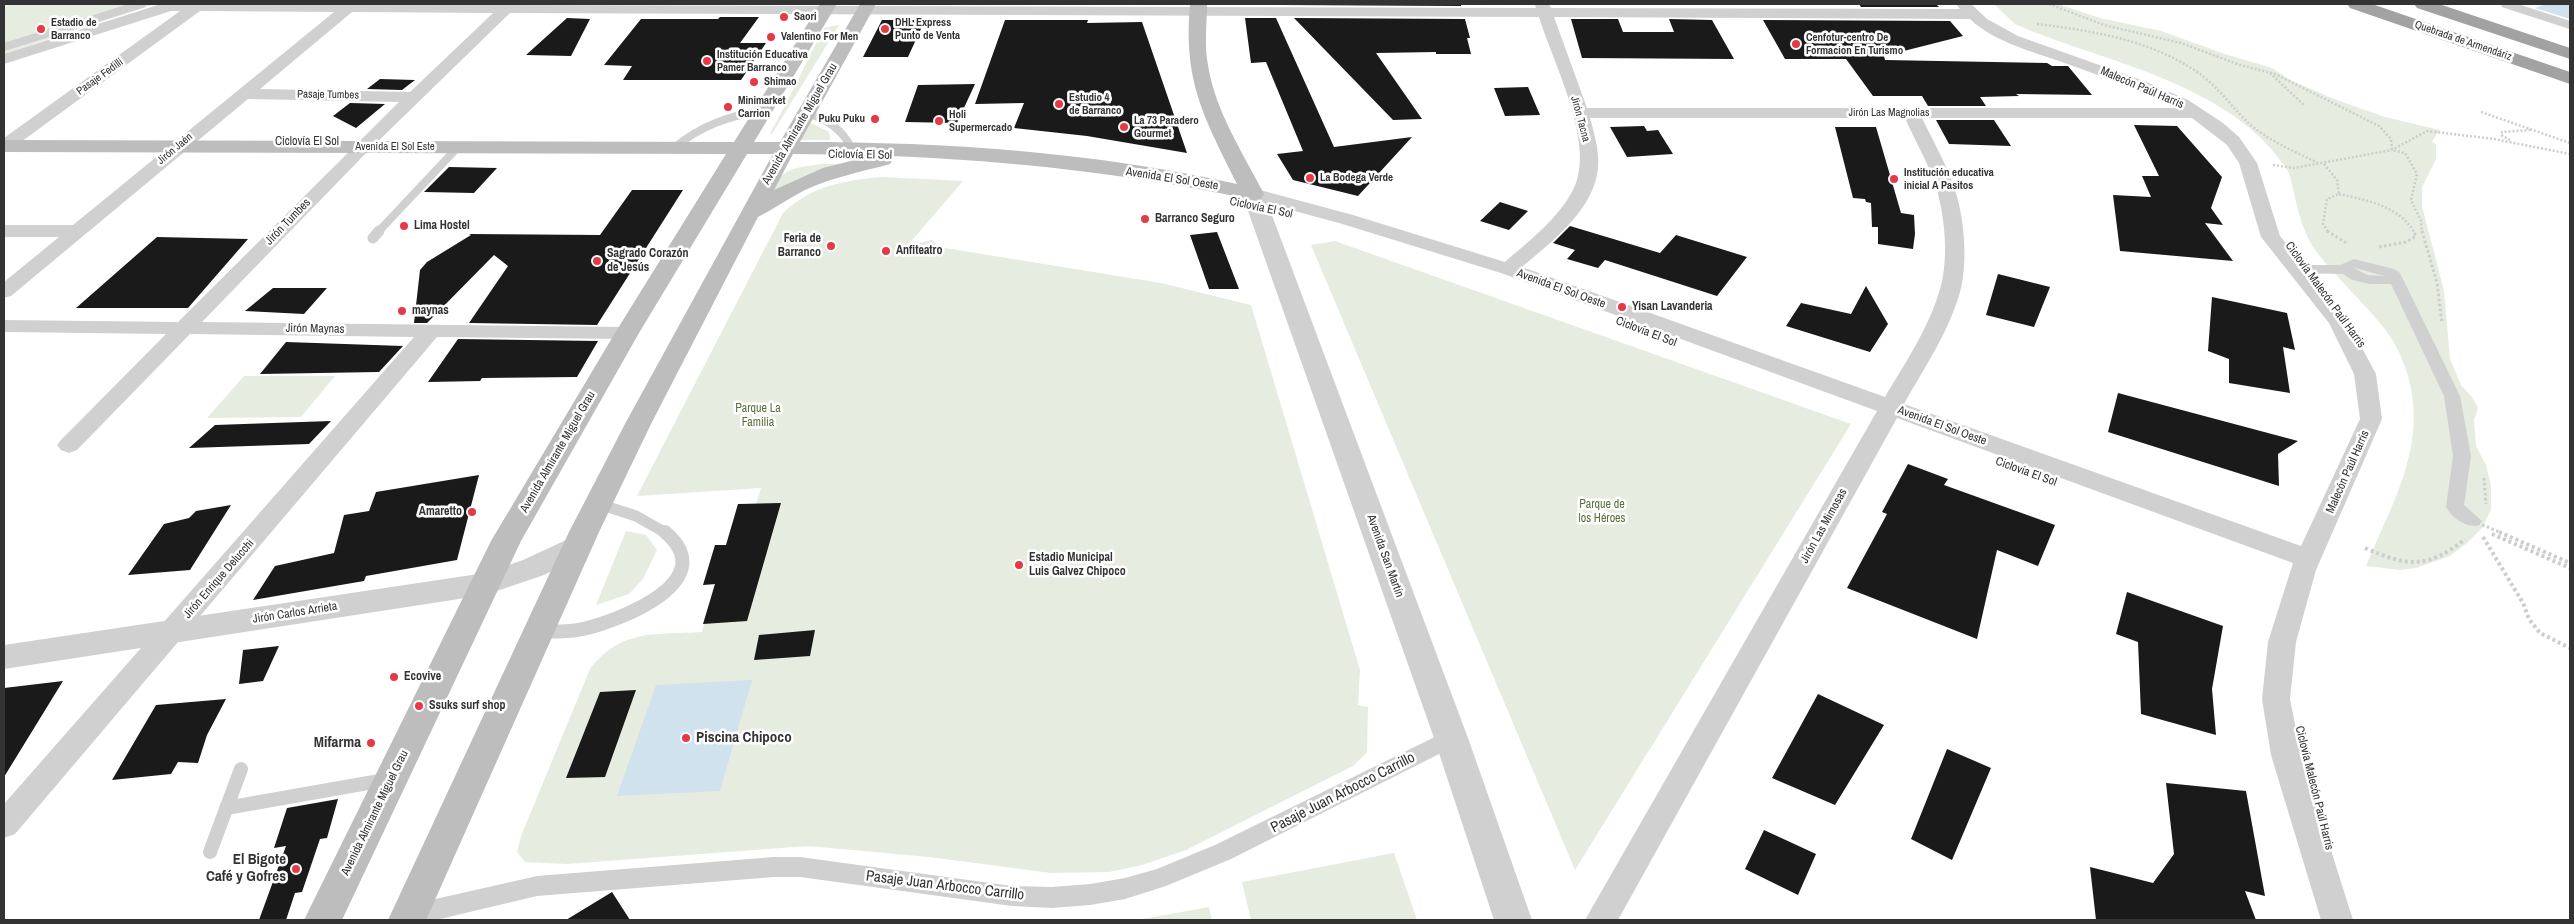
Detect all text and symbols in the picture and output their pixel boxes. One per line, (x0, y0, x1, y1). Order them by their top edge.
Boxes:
place label: Saori (794, 10, 817, 24)
marker: Saori (778, 11, 790, 23)
place label: Estadio de Barranco (51, 16, 97, 42)
place label: DHL Express Punto de Venta (895, 16, 960, 42)
street label: Quebrada de Armendáriz (2413, 18, 2513, 64)
marker: Estadio de Barranco (35, 23, 47, 35)
marker: DHL Express Punto de Venta (879, 23, 891, 35)
place label: Valentino For Men (781, 30, 858, 44)
marker: Valentino For Men (765, 31, 777, 43)
place label: Cenfotur-centro De Formacion En Turismo (1806, 31, 1903, 57)
marker: Cenfotur-centro De Formacion En Turismo (1790, 38, 1802, 50)
place label: Institución Educativa Pamer Barranco (717, 48, 808, 74)
marker: Institución Educativa Pamer Barranco (701, 55, 713, 67)
street label: Pasaje Fedilli (74, 56, 126, 98)
street label: Avenida Almirante Miguel Grau (759, 61, 841, 187)
street label: Malecón Paúl Harris (2098, 64, 2186, 112)
place label: Shimao (764, 75, 797, 89)
marker: Shimao (748, 76, 760, 88)
street label: Pasaje Tumbes (297, 88, 359, 102)
place label: Estudio 4 de Barranco (1069, 91, 1122, 117)
place label: Minimarket Carrion (738, 94, 786, 120)
street label: Jirón Tacna (1568, 95, 1592, 143)
marker: Estudio 4 de Barranco (1053, 98, 1065, 110)
marker: Minimarket Carrion (722, 101, 734, 113)
street label: Jirón Las Magnolias (1848, 106, 1930, 120)
place label: Holi Supermercado (949, 108, 1012, 134)
place label: Puku Puku (818, 112, 865, 126)
marker: Puku Puku (869, 113, 881, 125)
place label: La 73 Paradero Gourmet (1134, 114, 1199, 140)
marker: Holi Supermercado (933, 115, 945, 127)
marker: La 73 Paradero Gourmet (1118, 121, 1130, 133)
street label: Jirón Jaén (155, 130, 195, 168)
street label: Ciclovía El Sol (275, 135, 339, 149)
street label: Avenida El Sol Este (355, 140, 435, 154)
street label: Ciclovía El Sol (828, 147, 892, 163)
street label: Avenida El Sol Oeste (1125, 165, 1219, 193)
place label: Institución educativa inicial A Pasitos (1904, 166, 1994, 192)
place label: La Bodega Verde (1320, 171, 1393, 185)
marker: La Bodega Verde (1304, 172, 1316, 184)
marker: Institución educativa inicial A Pasitos (1888, 173, 1900, 185)
street label: Ciclovía El Sol (1228, 194, 1294, 222)
street label: Jirón Tumbes (262, 196, 314, 248)
place label: Barranco Seguro (1155, 212, 1235, 226)
marker: Barranco Seguro (1139, 213, 1151, 225)
place label: Lima Hostel (414, 219, 470, 233)
marker: Lima Hostel (398, 220, 410, 232)
place label: Feria de Barranco (778, 232, 821, 260)
street label: Ciclovía Malecón Paúl Harris (2282, 239, 2368, 351)
marker: Feria de Barranco (825, 240, 837, 252)
place label: Anfiteatro (896, 244, 942, 258)
marker: Anfiteatro (880, 245, 892, 257)
place label: Sagrado Corazón de Jesús (607, 247, 688, 275)
marker: Sagrado Corazón de Jesús (591, 255, 603, 267)
street label: Avenida El Sol Oeste (1515, 266, 1607, 312)
place label: Yisan Lavanderia (1632, 300, 1713, 314)
marker: Yisan Lavanderia (1616, 301, 1628, 313)
place label: maynas (412, 304, 449, 318)
marker: maynas (396, 305, 408, 317)
street label: Ciclovía El Sol (1614, 314, 1678, 350)
street label: Jirón Maynas (285, 321, 345, 337)
street label: Avenida Almirante Miguel Grau (517, 389, 599, 515)
park label: Parque La Familia (735, 402, 781, 430)
street label: Avenida El Sol Oeste (1896, 403, 1988, 449)
street label: Malecón Paúl Harris (2323, 428, 2373, 516)
street label: Ciclovía El Sol (1993, 454, 2059, 490)
street label: Jirón Las Mimosas (1798, 486, 1850, 566)
park label: Parque de los Héroes (1578, 498, 1626, 526)
place label: Amaretto (419, 505, 462, 519)
marker: Amaretto (466, 506, 478, 518)
street label: Avenida San Martín (1363, 513, 1407, 599)
street label: Jirón Enrique Delucchi (181, 537, 257, 621)
place label: Estadio Municipal Luis Galvez Chipoco (1029, 551, 1126, 579)
marker: Estadio Municipal Luis Galvez Chipoco (1013, 559, 1025, 571)
street label: Jirón Carlos Arrieta (252, 599, 338, 627)
place label: Ecovive (404, 670, 441, 684)
marker: Ecovive (388, 671, 400, 683)
place label: Ssuks surf shop (429, 699, 506, 713)
marker: Ssuks surf shop (413, 700, 425, 712)
street label: Ciclovía Malecón Paúl Harris (2292, 724, 2336, 852)
place label: Piscina Chipoco (696, 729, 792, 747)
marker: Piscina Chipoco (680, 732, 692, 744)
place label: Mifarma (314, 734, 361, 752)
marker: Mifarma (365, 737, 377, 749)
street label: Avenida Almirante Miguel Grau (338, 748, 412, 878)
street label: Pasaje Juan Arbocco Carrillo (1268, 749, 1418, 837)
place label: El Bigote Café y Gofres (206, 851, 286, 886)
marker: El Bigote Café y Gofres (290, 863, 302, 875)
street label: Pasaje Juan Arbocco Carrillo (865, 867, 1025, 905)

